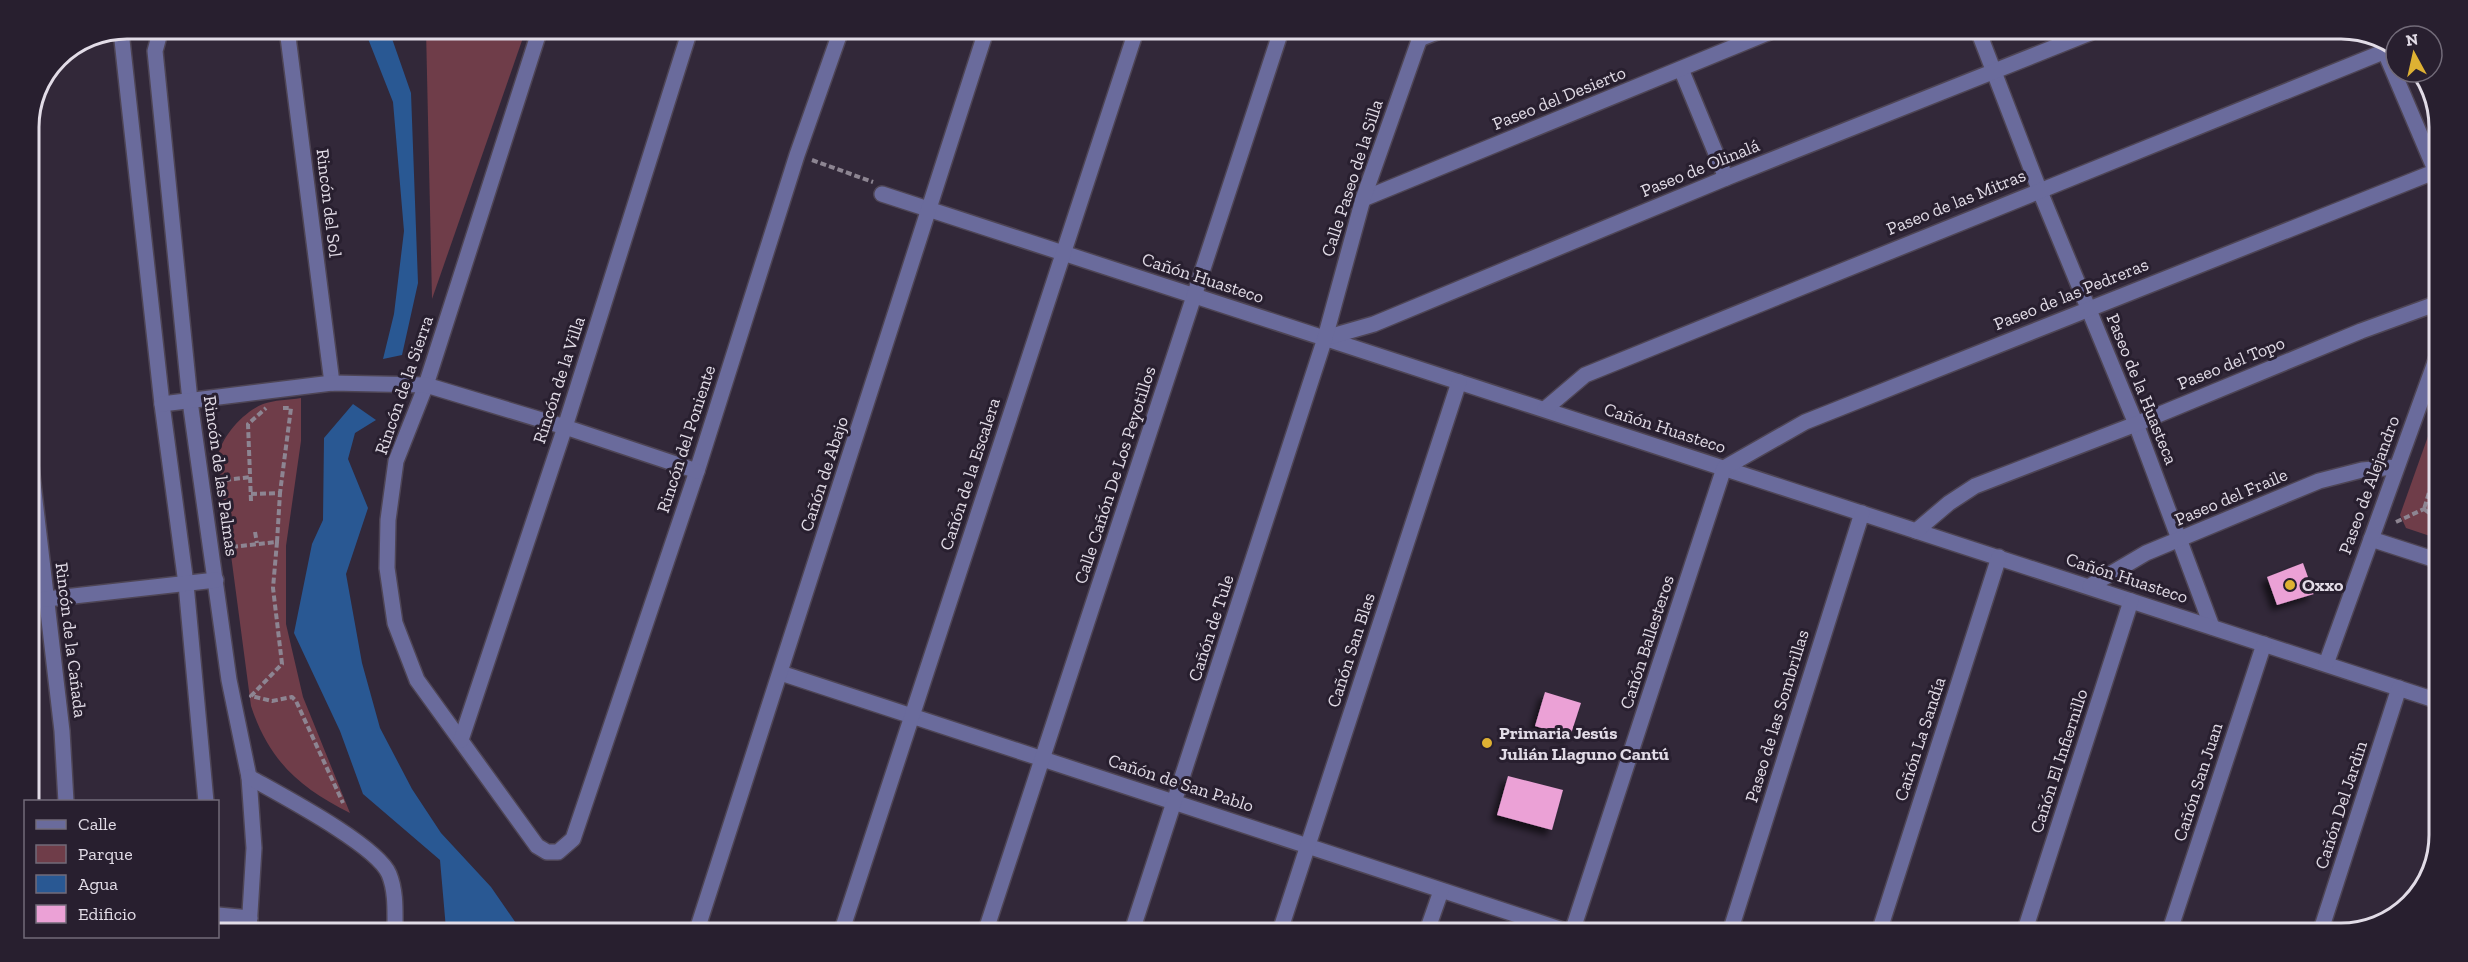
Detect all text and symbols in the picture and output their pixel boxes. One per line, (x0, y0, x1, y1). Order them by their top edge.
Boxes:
north arrow (2384, 24, 2444, 84)
text: N (2405, 29, 2419, 50)
street label: Paseo del Desierto (1489, 61, 1629, 135)
street label: Calle Paseo de la Silla (1316, 96, 1388, 259)
street label: Paseo de Olinalá (1637, 134, 1763, 202)
street label: Rincón del Sol (311, 147, 347, 259)
street label: Paseo de las Mitras (1883, 164, 2029, 240)
street label: Cañón Huasteco (1139, 248, 1267, 308)
street label: Paseo de las Pedreras (1990, 253, 2152, 335)
street label: Paseo de la Huasteca (2102, 310, 2182, 468)
street label: Rincón de la Sierra (370, 312, 438, 457)
street label: Rincón de la Villa (528, 313, 590, 446)
street label: Paseo del Topo (2174, 331, 2288, 395)
street label: Rincón del Poniente (652, 362, 720, 516)
street label: Calle Cañón De Los Peyotillos (1069, 363, 1161, 587)
street label: Rincón de las Palmas (199, 394, 243, 558)
street label: Cañón de la Escalera (935, 395, 1005, 553)
street label: Cañón Huasteco (1601, 398, 1729, 458)
street label: Paseo de Alejandro (2334, 413, 2404, 557)
street label: Cañón de Abajo (795, 414, 853, 534)
street label: Paseo del Fraile (2171, 463, 2291, 531)
street label: Cañón Huasteco (2063, 548, 2191, 608)
street label: Rincón de la Cañada (51, 561, 91, 719)
street label: Cañón de Tule (1183, 572, 1239, 684)
street label: Cañón Ballesteros (1615, 572, 1679, 712)
place label: Oxxo (2302, 574, 2344, 596)
marker: Oxxo (2283, 578, 2297, 592)
street label: Cañón San Blas (1322, 590, 1380, 710)
street label: Paseo de las Sombrillas (1740, 627, 1814, 805)
street label: Cañón La Sandía (1890, 674, 1950, 804)
street label: Cañón El Infiernillo (2025, 686, 2093, 836)
street label: Cañón San Juan (2168, 719, 2228, 844)
place label: Primaria Jesús Julián Llaguno Cantú (1499, 722, 1670, 765)
marker: Primaria Jesús Julián Llaguno Cantú (1480, 736, 1494, 750)
street label: Cañón Del Jardin (2310, 738, 2372, 872)
street label: Cañón de San Pablo (1105, 749, 1257, 817)
legend (24, 800, 219, 938)
text: Calle (78, 813, 116, 835)
text: Parque (78, 843, 133, 865)
text: Agua (78, 873, 118, 895)
text: Edificio (78, 903, 136, 925)

